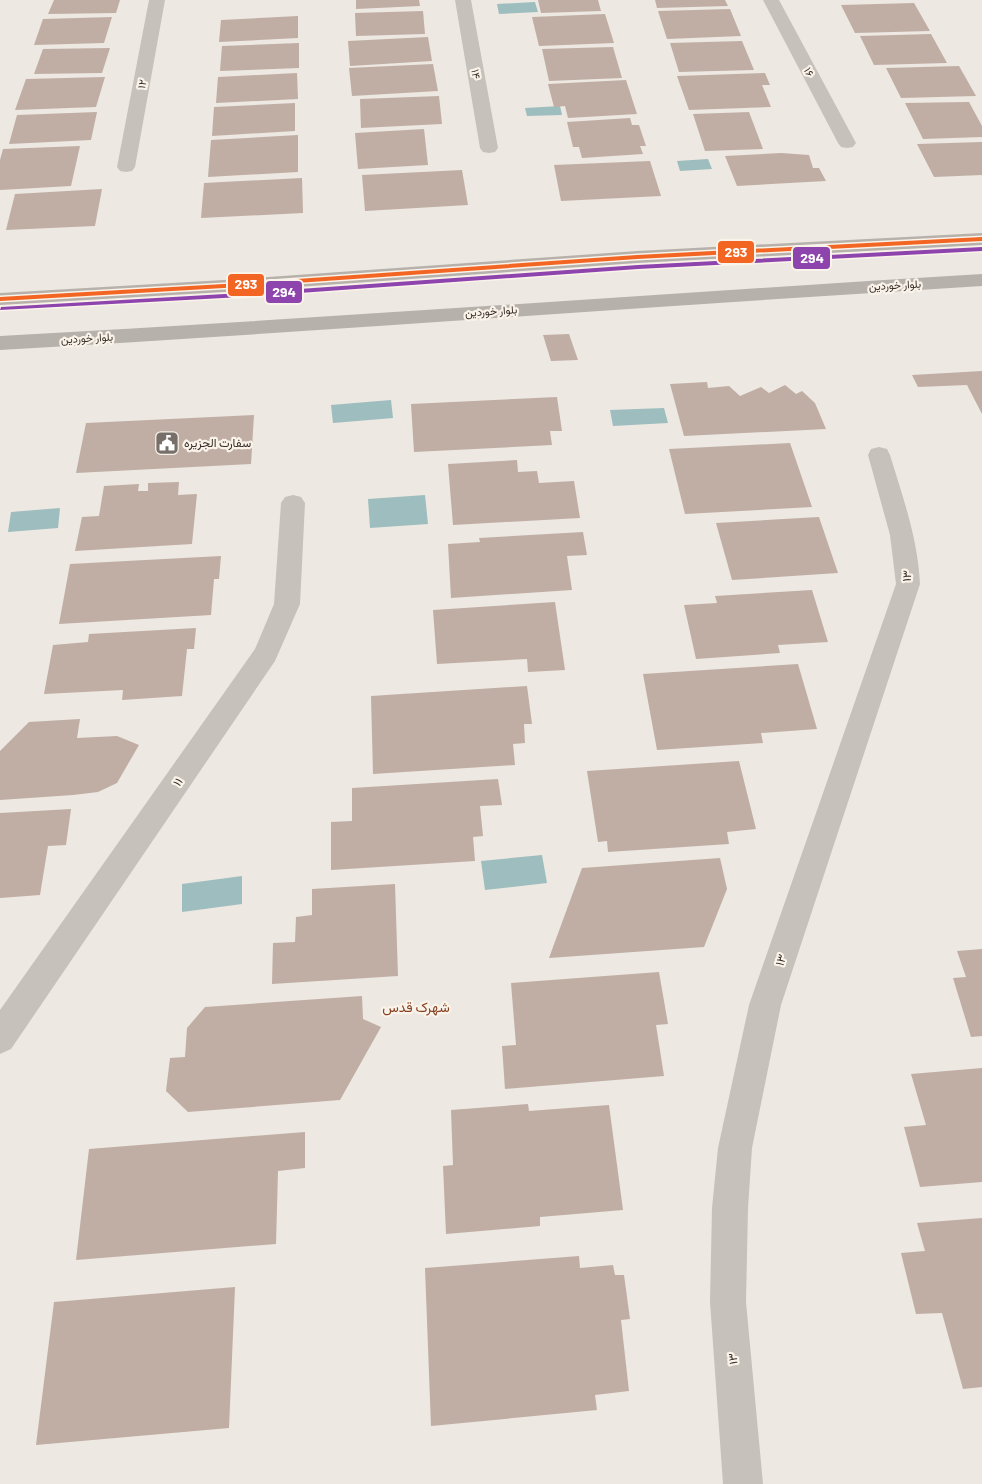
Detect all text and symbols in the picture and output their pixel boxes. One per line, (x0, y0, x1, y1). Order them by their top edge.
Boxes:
street label: ۱۶ (802, 65, 817, 79)
street label: ۱۴ (469, 68, 484, 80)
street label: ۱۲ (134, 78, 149, 90)
line badge: 293 (717, 240, 755, 264)
text: 293 (725, 243, 747, 260)
line badge: 294 (792, 246, 831, 270)
text: 294 (800, 249, 824, 266)
line badge: 293 (227, 273, 265, 297)
text: 293 (235, 275, 257, 292)
street label: بلوار خوردین (869, 277, 921, 293)
line badge: 294 (265, 280, 303, 304)
text: 294 (272, 283, 296, 300)
street label: بلوار خوردین (464, 302, 518, 320)
street label: بلوار خوردین (61, 330, 113, 346)
public building icon: سفارت الجزیره (154, 430, 180, 456)
place label: سفارت الجزیره (184, 435, 251, 451)
street label: ۱۳ (899, 570, 913, 582)
street label: ۱۱ (169, 775, 185, 788)
street label: ۱۳ (772, 952, 789, 967)
district label: شهرک قدس (382, 998, 450, 1016)
street label: ۱۳ (725, 1353, 739, 1365)

